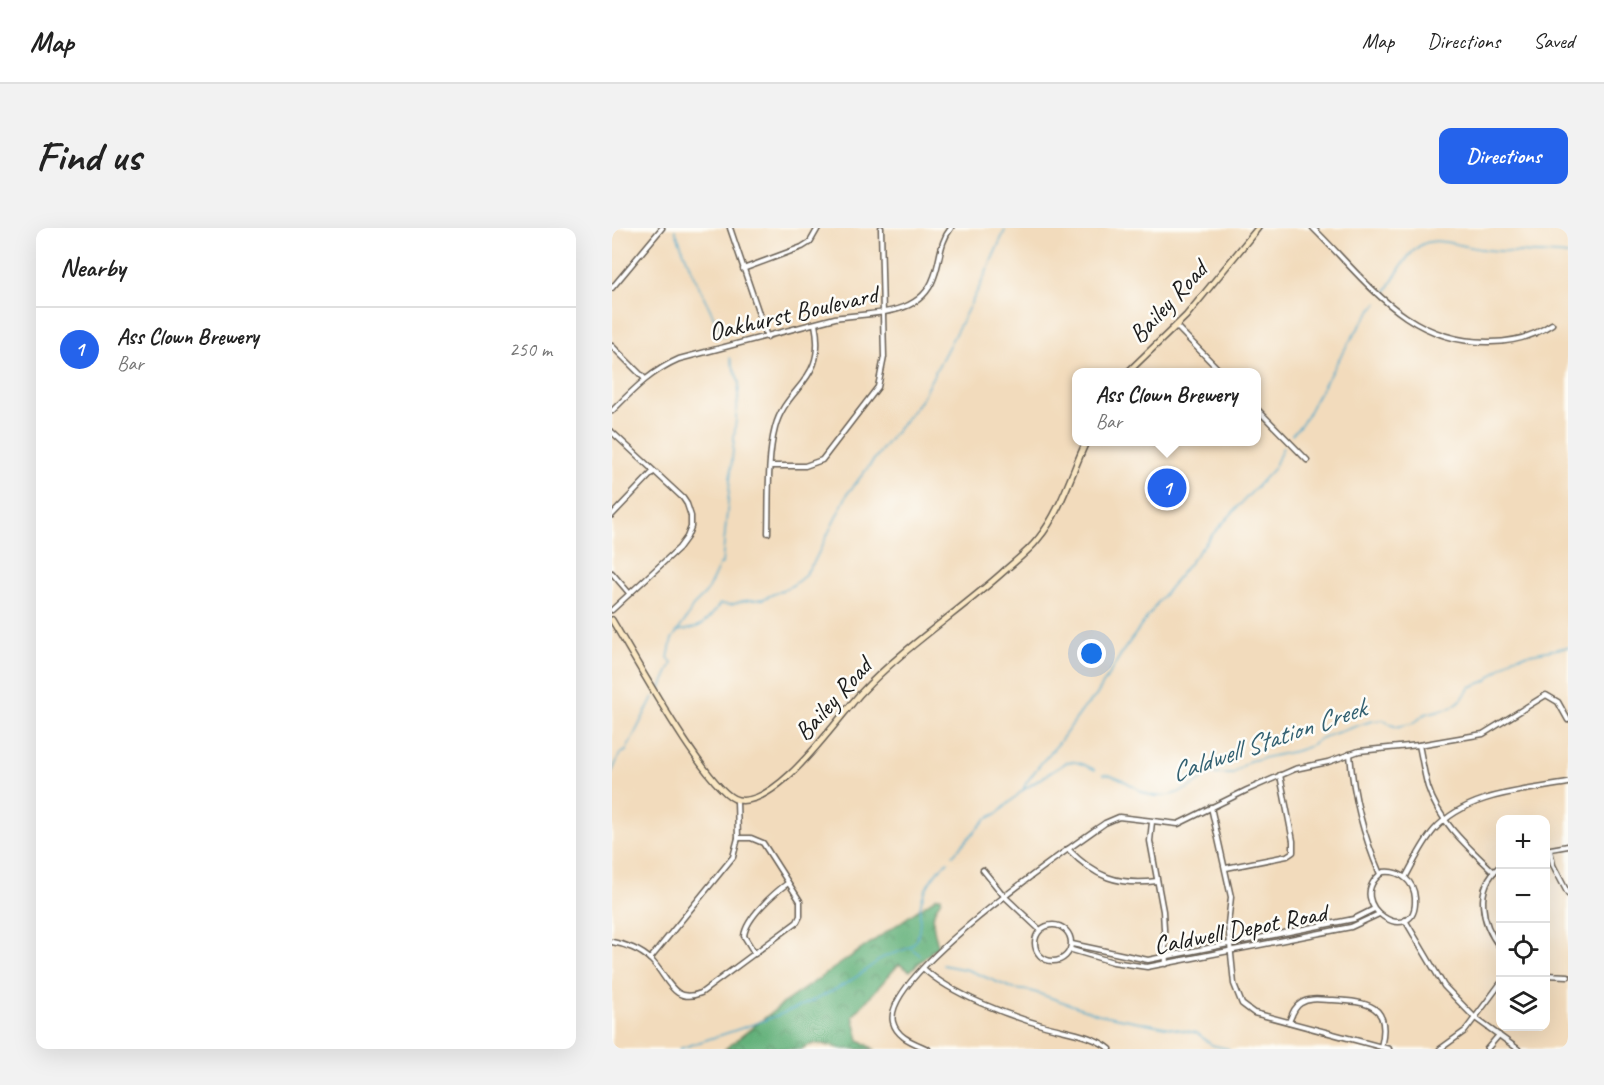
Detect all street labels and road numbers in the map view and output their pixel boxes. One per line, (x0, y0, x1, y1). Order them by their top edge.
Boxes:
street label: Bailey Road (1121, 251, 1217, 350)
street label: Oakhurst Boulevard (705, 277, 884, 348)
street label: Bailey Road (787, 648, 882, 748)
street label: Caldwell Depot Road (1151, 895, 1333, 962)

